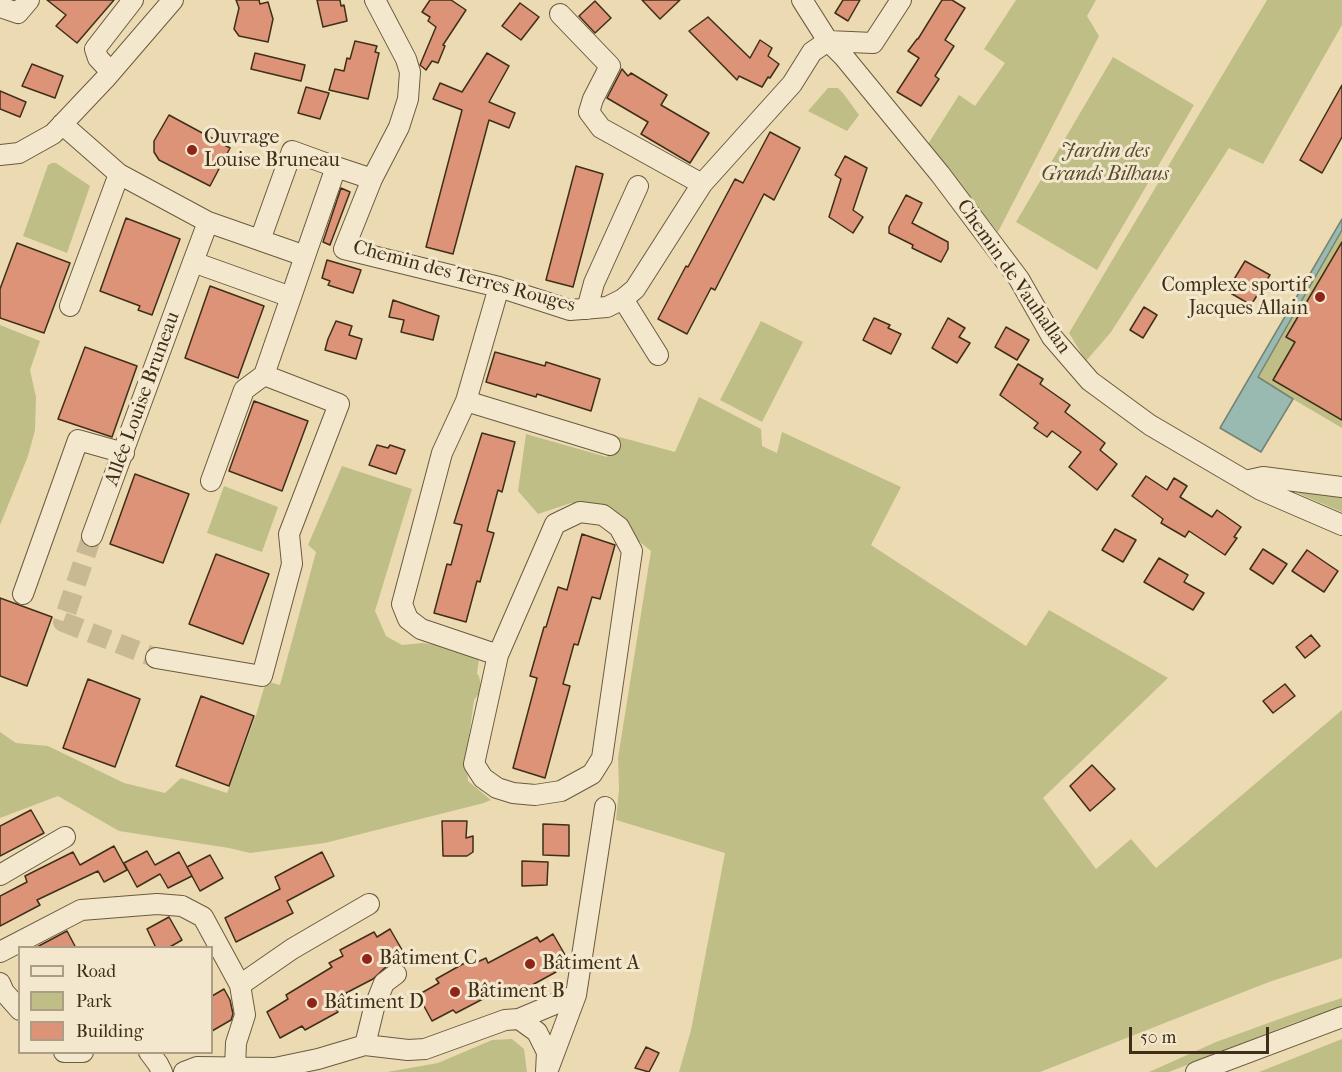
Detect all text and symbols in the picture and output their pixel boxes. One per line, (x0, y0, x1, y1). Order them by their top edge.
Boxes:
place label: Ouvrage Louise Bruneau (204, 126, 340, 173)
park label: Jardin des Grands Bilhaus (1041, 140, 1169, 187)
marker: Ouvrage Louise Bruneau (185, 143, 199, 157)
street label: Chemin de Vauhallan (951, 195, 1075, 359)
street label: Chemin des Terres Rouges (350, 236, 578, 318)
place label: Complexe sportif Jacques Allain (1161, 274, 1308, 321)
marker: Complexe sportif Jacques Allain (1313, 290, 1327, 304)
street label: Allée Louise Bruneau (100, 309, 186, 489)
legend (18, 946, 213, 1054)
place label: Bâtiment C (379, 947, 477, 971)
marker: Bâtiment C (360, 952, 374, 966)
place label: Bâtiment A (542, 952, 640, 976)
marker: Bâtiment A (523, 957, 537, 971)
text: Road (76, 961, 116, 982)
place label: Bâtiment B (467, 980, 565, 1004)
marker: Bâtiment B (448, 985, 462, 999)
text: Park (76, 991, 112, 1012)
place label: Bâtiment D (324, 991, 424, 1015)
marker: Bâtiment D (305, 996, 319, 1010)
scale bar (1132, 1015, 1272, 1053)
text: Building (76, 1021, 143, 1042)
text: 50 m (1140, 1027, 1176, 1048)

